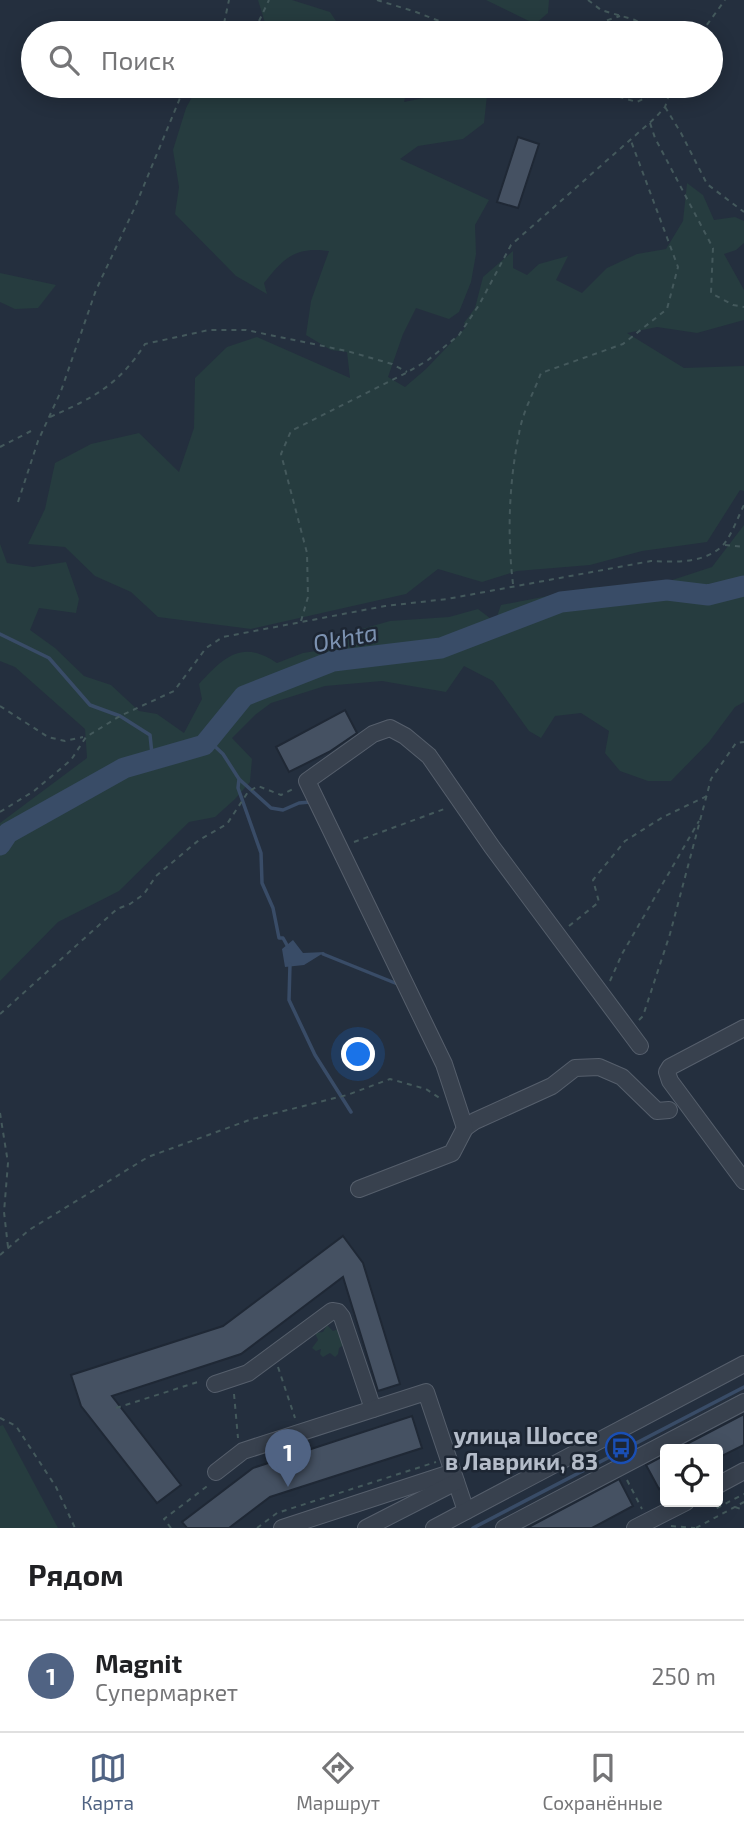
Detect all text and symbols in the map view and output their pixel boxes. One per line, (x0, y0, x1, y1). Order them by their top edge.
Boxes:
search box (21, 21, 723, 98)
icon: search (45, 41, 83, 79)
text: Поиск (101, 44, 175, 75)
water label: Okhta (310, 617, 380, 657)
your location (341, 1037, 375, 1071)
place label: улица Шоссе в Лаврики, 83 (445, 1421, 598, 1475)
pin: 1 (265, 1429, 311, 1487)
bus stop icon: улица Шоссе в Лаврики, 83 (604, 1431, 638, 1465)
map controls (660, 1444, 723, 1507)
button: locate (660, 1444, 723, 1507)
text: Рядом (28, 1556, 124, 1592)
text: Magnit (95, 1647, 182, 1678)
text: 1 (46, 1662, 56, 1690)
text: 250 m (652, 1662, 716, 1690)
text: Супермаркет (95, 1678, 238, 1706)
tab: Карта (81, 1749, 134, 1814)
tab: Маршрут (296, 1749, 380, 1814)
tab: Сохранённые (542, 1749, 663, 1814)

